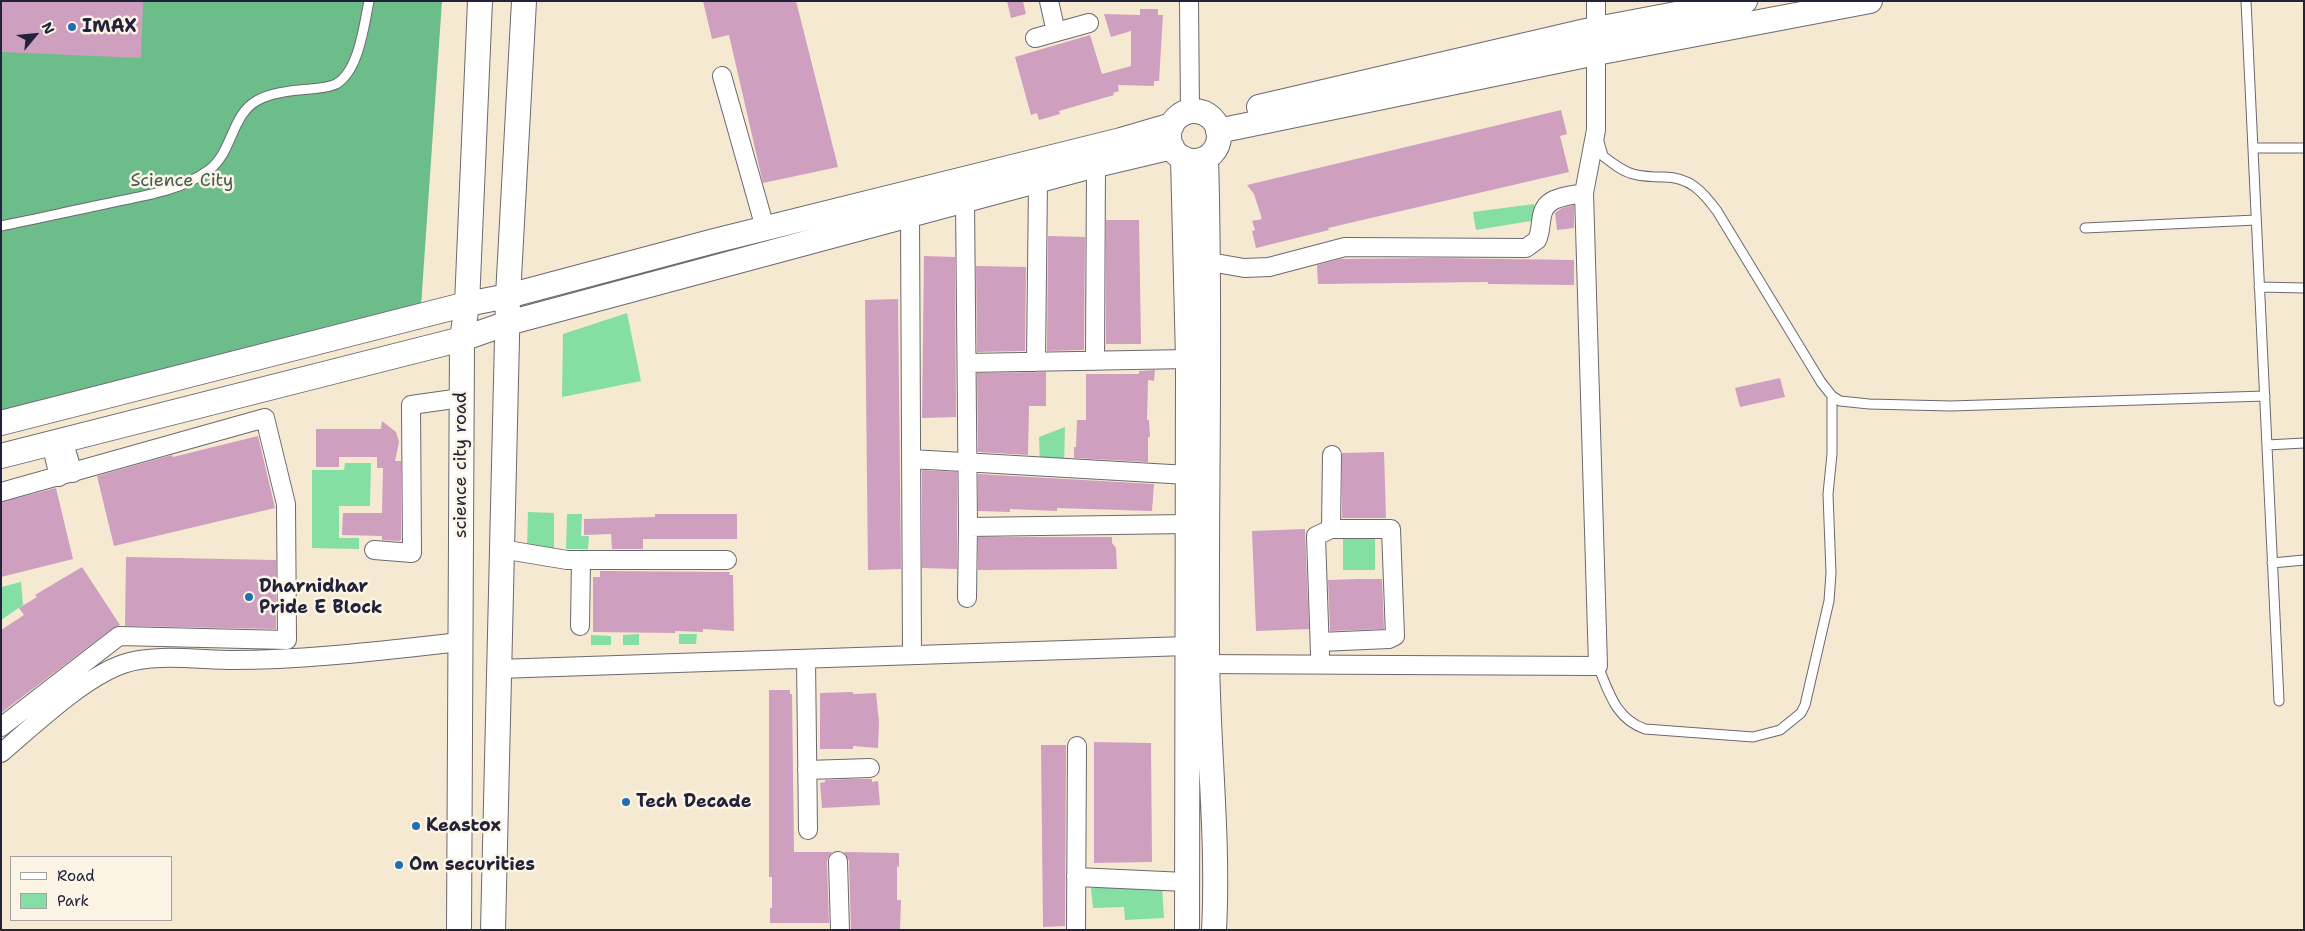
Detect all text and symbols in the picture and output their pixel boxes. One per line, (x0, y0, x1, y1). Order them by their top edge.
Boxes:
north arrow (10, 10, 60, 60)
place label: IMAX (82, 16, 136, 38)
text: N (38, 19, 59, 37)
marker: IMAX (66, 21, 78, 33)
park label: Science City (131, 170, 233, 192)
street label: science city road (450, 392, 472, 538)
place label: Dharnidhar Pride E Block (259, 576, 383, 618)
marker: Dharnidhar Pride E Block (243, 591, 255, 603)
place label: Tech Decade (636, 791, 752, 813)
marker: Tech Decade (620, 796, 632, 808)
place label: Keastox (426, 815, 501, 837)
marker: Keastox (410, 820, 422, 832)
place label: Om securities (409, 854, 535, 876)
legend (10, 856, 172, 921)
marker: Om securities (393, 859, 405, 871)
text: Road (57, 866, 95, 886)
text: Park (57, 891, 89, 911)

